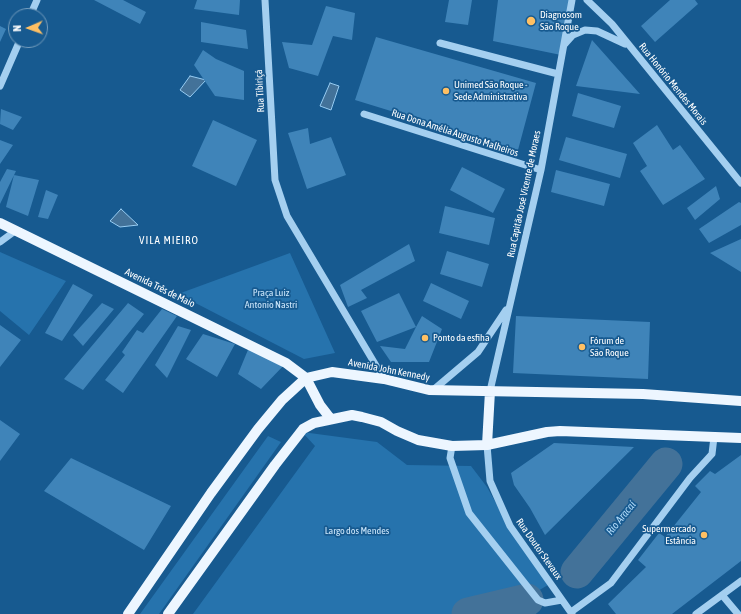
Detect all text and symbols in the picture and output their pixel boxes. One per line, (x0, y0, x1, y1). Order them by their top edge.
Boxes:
north arrow (8, 8, 48, 48)
place label: Diagnosom São Roque (540, 9, 582, 32)
marker: Diagnosom São Roque (525, 15, 537, 27)
text: N (11, 25, 23, 32)
street label: Rua Honório Mendes Morais (636, 41, 710, 127)
street label: Rua Tibiriçá (253, 69, 267, 113)
place label: Unimed São Roque - Sede Administrativa (454, 79, 527, 102)
marker: Unimed São Roque - Sede Administrativa (441, 86, 451, 96)
street label: Rua Dona Amélia Augusto Malheiros (390, 107, 520, 159)
street label: Rua Capitão José Vicente de Moraes (505, 129, 543, 259)
district label: VILA MIEIRO (139, 234, 199, 248)
street label: Avenida Três de Maio (123, 266, 197, 310)
park label: Praça Luiz Antonio Nastri (245, 287, 297, 310)
place label: Ponto da esfiha (433, 332, 490, 344)
marker: Ponto da esfiha (420, 333, 430, 343)
place label: Fórum de São Roque (590, 335, 629, 358)
marker: Fórum de São Roque (577, 342, 587, 352)
street label: Avenida John Kennedy (347, 356, 431, 384)
water label: Rio Aracaí (603, 498, 639, 538)
street label: Rua Doutor Stevaux (514, 516, 564, 582)
place label: Supermercado Estância (642, 523, 696, 546)
park label: Largo dos Mendes (325, 525, 389, 537)
marker: Supermercado Estância (699, 530, 709, 540)

